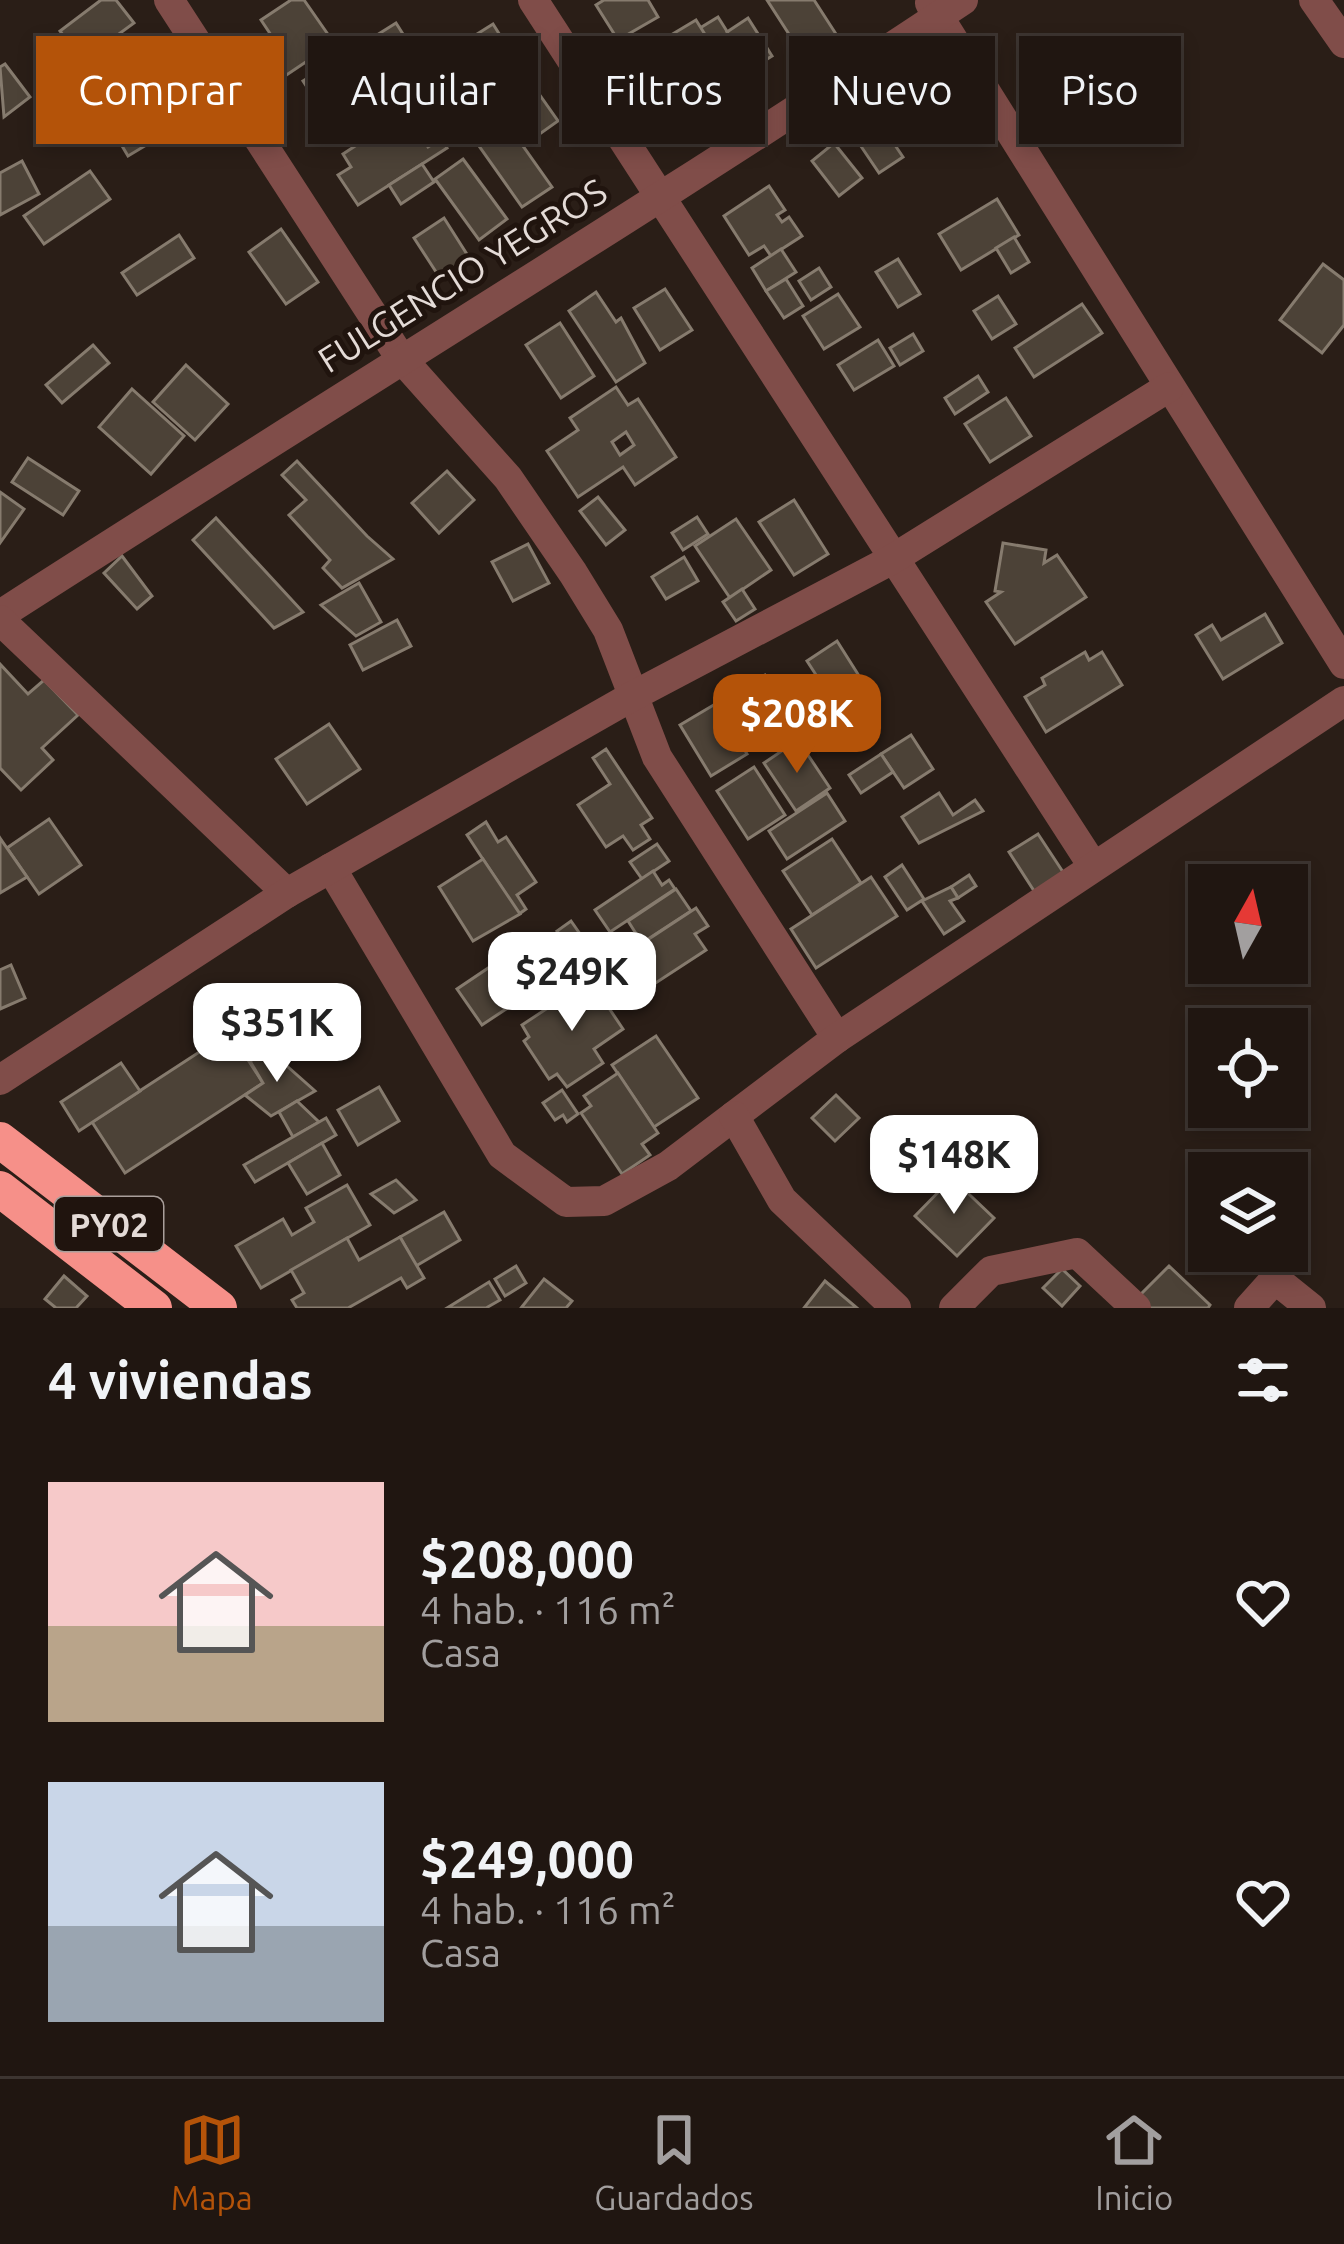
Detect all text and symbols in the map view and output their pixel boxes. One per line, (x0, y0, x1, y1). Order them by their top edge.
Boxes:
chip: Comprar (36, 36, 284, 144)
chip: Alquilar (308, 36, 538, 144)
chip: Filtros (562, 36, 765, 144)
chip: Nuevo (789, 36, 995, 144)
chip: Piso (1019, 36, 1181, 144)
street label: FULGENCIO YEGROS (311, 170, 613, 380)
pin: $208K (713, 674, 881, 776)
text: $208K (740, 691, 854, 734)
north arrow (1188, 864, 1308, 984)
map controls (1188, 864, 1308, 1272)
pin: $249K (488, 932, 656, 1034)
text: $249K (515, 949, 629, 992)
pin: $351K (193, 983, 361, 1085)
text: $351K (220, 1000, 334, 1043)
button: locate (1188, 1008, 1308, 1128)
pin: $148K (870, 1115, 1038, 1217)
text: $148K (897, 1132, 1011, 1175)
button: layers (1188, 1152, 1308, 1272)
road number: PY02 (55, 1197, 163, 1251)
icon: filters (1230, 1347, 1296, 1413)
text: 4 viviendas (48, 1351, 313, 1409)
icon: home (144, 1530, 288, 1674)
text: $208,000 (420, 1530, 634, 1588)
icon: heart (1230, 1569, 1296, 1635)
text: 4 hab. · 116 m² (420, 1588, 676, 1631)
text: Casa (420, 1631, 501, 1674)
icon: home (144, 1830, 288, 1974)
text: $249,000 (420, 1830, 634, 1888)
icon: heart (1230, 1869, 1296, 1935)
text: 4 hab. · 116 m² (420, 1888, 676, 1931)
text: Casa (420, 1931, 501, 1974)
tab: Mapa (171, 2107, 253, 2216)
tab: Guardados (594, 2107, 754, 2216)
tab: Inicio (1095, 2107, 1173, 2216)

